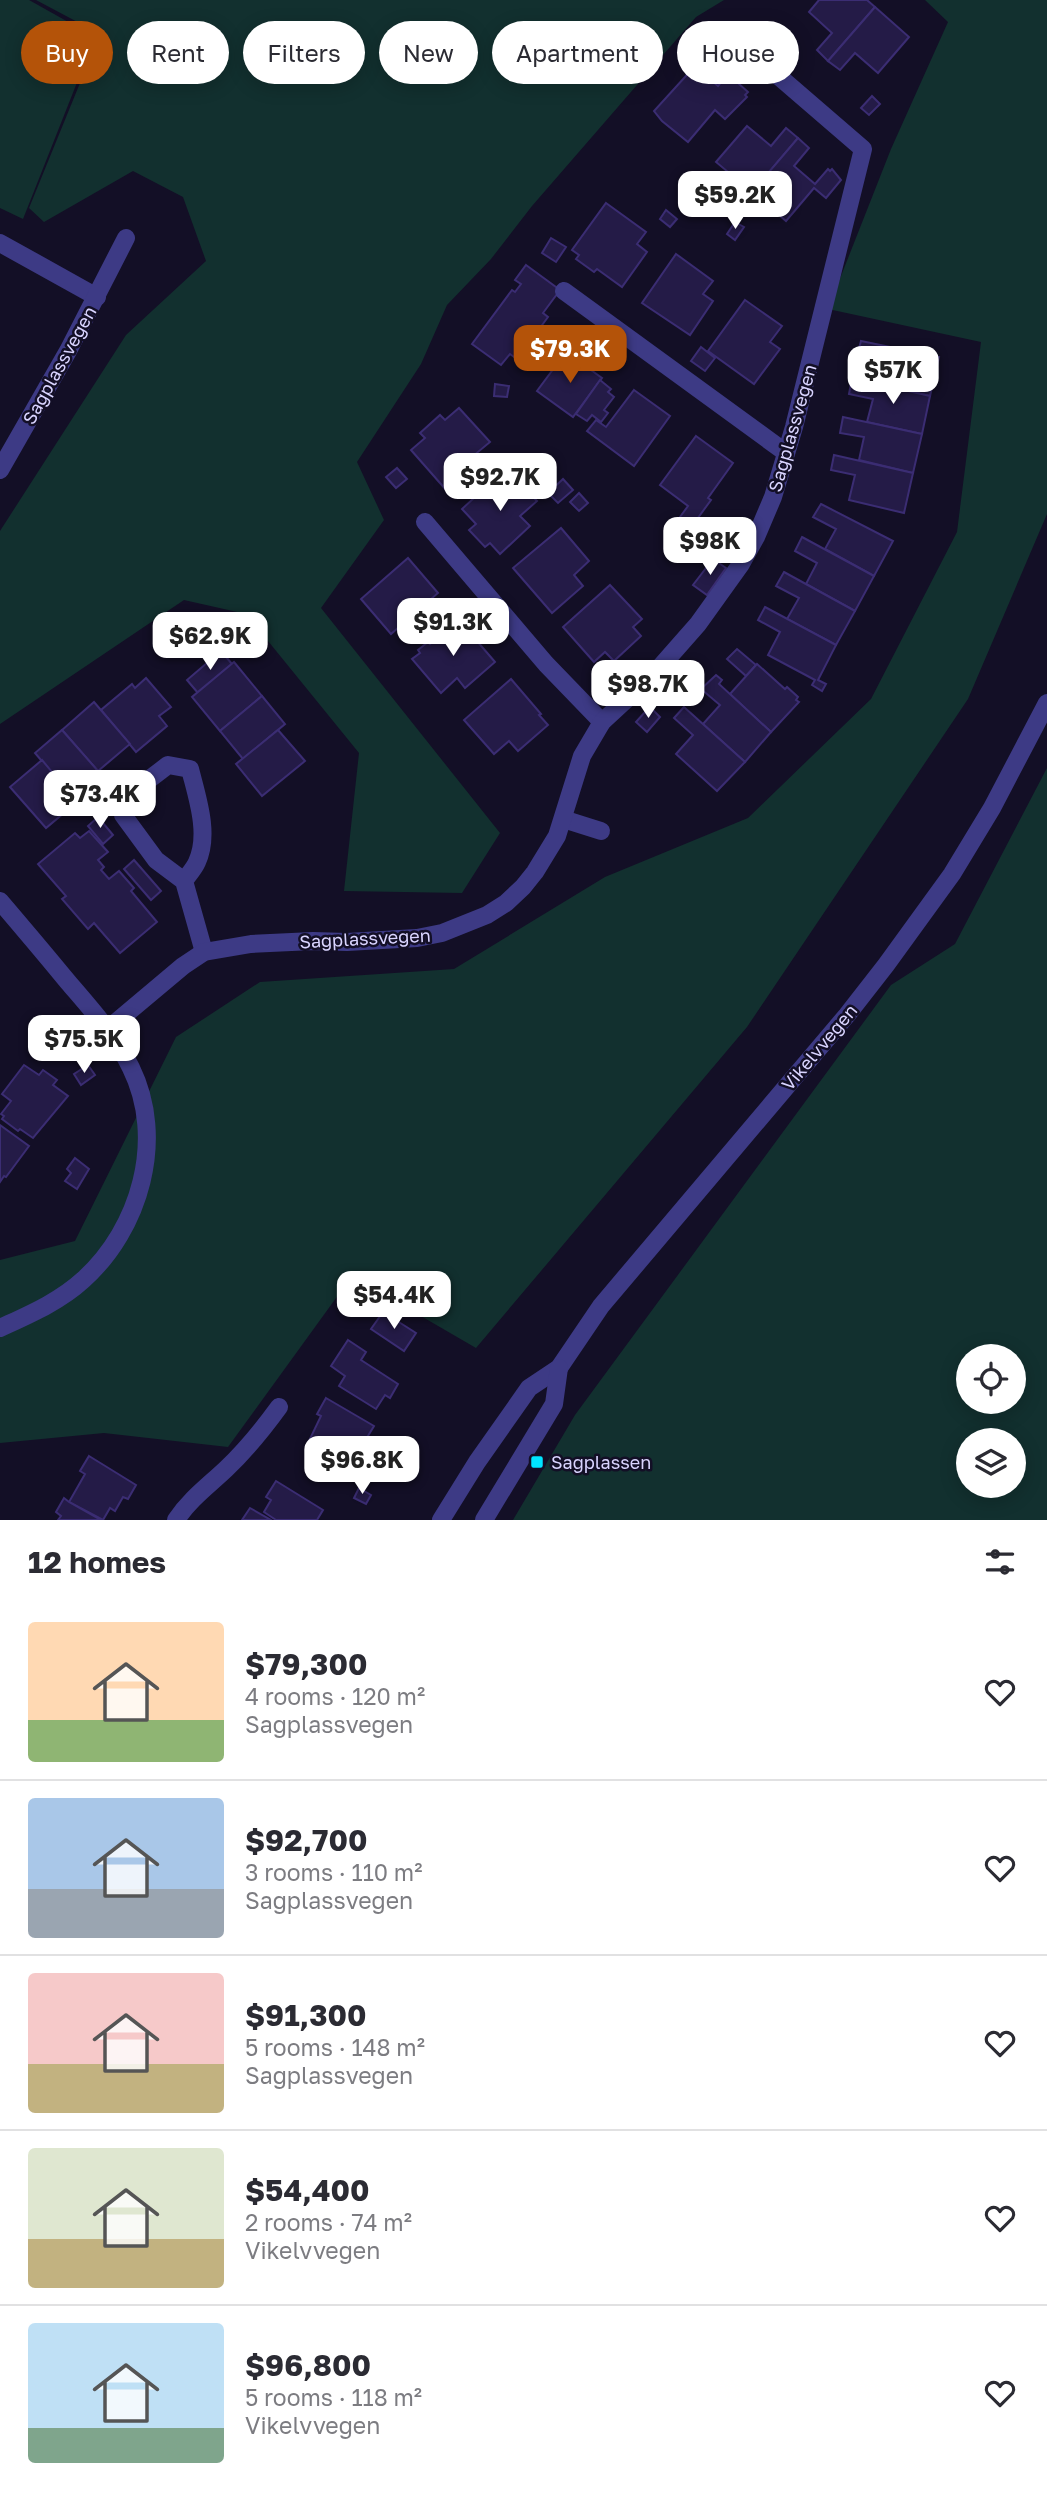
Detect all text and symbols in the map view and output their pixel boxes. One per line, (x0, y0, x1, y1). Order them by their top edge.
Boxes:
chip: Buy (21, 21, 113, 84)
chip: Rent (127, 21, 229, 84)
chip: Filters (243, 21, 365, 84)
chip: New (379, 21, 478, 84)
chip: Apartment (492, 21, 663, 84)
chip: House (677, 21, 799, 84)
pin: $59.2K (678, 172, 792, 231)
text: $59.2K (694, 180, 776, 208)
street label: Sagplassvegen (17, 302, 101, 428)
pin: $79.3K (513, 326, 627, 385)
text: $79.3K (530, 334, 610, 362)
pin: $57K (852, 346, 934, 406)
text: $57K (864, 355, 922, 383)
street label: Sagplassvegen (763, 362, 821, 494)
pin: $92.7K (443, 454, 557, 513)
text: $92.7K (460, 462, 540, 490)
pin: $98K (669, 518, 751, 577)
text: $98K (679, 526, 741, 554)
pin: $91.3K (396, 598, 510, 658)
text: $91.3K (413, 607, 493, 635)
pin: $62.9K (153, 612, 267, 672)
text: $62.9K (169, 621, 251, 649)
pin: $98.7K (591, 660, 705, 720)
text: $98.7K (607, 669, 689, 697)
pin: $73.4K (43, 770, 157, 830)
text: $73.4K (60, 779, 140, 807)
street label: Sagplassvegen (299, 924, 431, 952)
street label: Vikelvvegen (777, 999, 861, 1095)
pin: $75.5K (27, 1016, 141, 1075)
text: $75.5K (44, 1024, 124, 1052)
pin: $54.4K (337, 1272, 451, 1331)
text: $54.4K (353, 1280, 435, 1308)
map controls (956, 1344, 1026, 1498)
button: locate (956, 1344, 1026, 1414)
button: layers (956, 1428, 1026, 1498)
pin: $96.8K (305, 1436, 419, 1496)
text: $96.8K (320, 1445, 404, 1473)
place label: Sagplassen (551, 1451, 651, 1473)
marker: Sagplassen (529, 1454, 545, 1470)
icon: filters (981, 1543, 1019, 1581)
text: 12 homes (28, 1544, 166, 1580)
text: $79,300 (245, 1646, 367, 1682)
icon: home (84, 1650, 168, 1734)
icon: heart (981, 1673, 1019, 1711)
text: 4 rooms · 120 m² (245, 1682, 425, 1710)
text: Sagplassvegen (245, 1710, 413, 1738)
text: $92,700 (245, 1822, 367, 1858)
icon: home (84, 1826, 168, 1910)
icon: heart (981, 1849, 1019, 1887)
text: 3 rooms · 110 m² (245, 1858, 422, 1886)
text: Sagplassvegen (245, 1886, 413, 1914)
text: $91,300 (245, 1997, 367, 2033)
icon: home (84, 2001, 168, 2085)
icon: heart (981, 2024, 1019, 2062)
text: 5 rooms · 148 m² (245, 2033, 425, 2061)
text: Sagplassvegen (245, 2061, 413, 2089)
text: $54,400 (245, 2172, 370, 2208)
icon: home (84, 2176, 168, 2260)
icon: heart (981, 2199, 1019, 2237)
text: 2 rooms · 74 m² (245, 2208, 412, 2236)
text: Vikelvvegen (245, 2236, 380, 2264)
text: $96,800 (245, 2347, 371, 2383)
icon: home (84, 2351, 168, 2435)
icon: heart (981, 2374, 1019, 2412)
text: 5 rooms · 118 m² (245, 2383, 422, 2411)
text: Vikelvvegen (245, 2411, 380, 2439)

